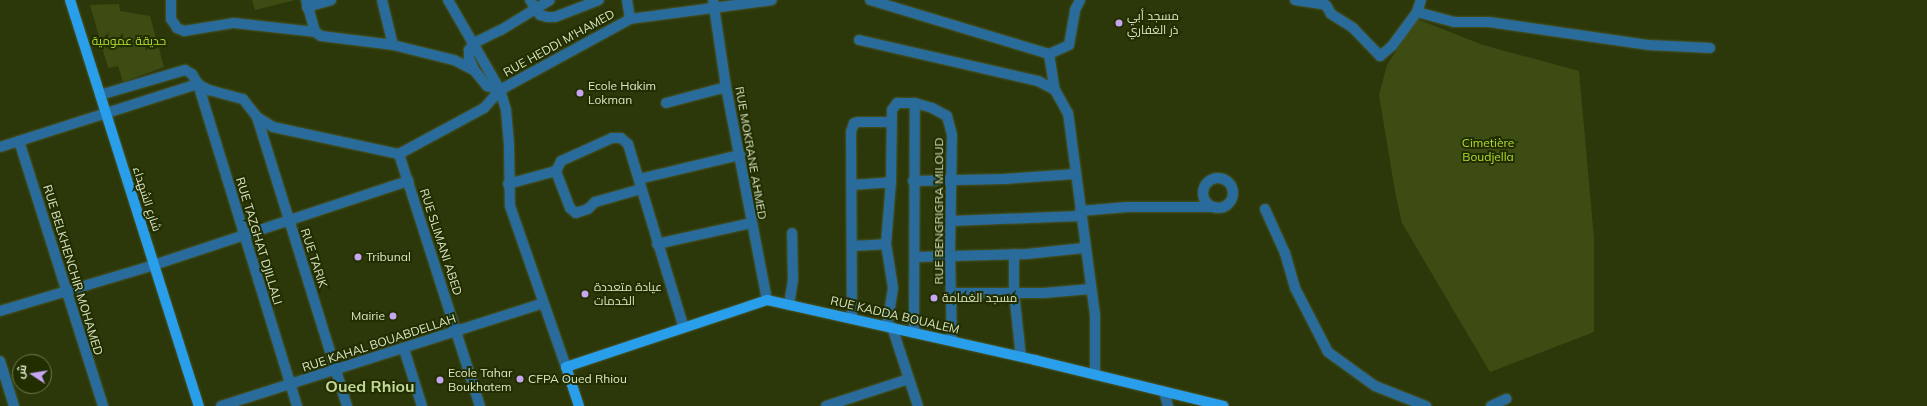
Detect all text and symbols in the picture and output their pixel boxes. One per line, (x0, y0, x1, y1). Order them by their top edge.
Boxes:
street label: RUE HEDDI M'HAMED (501, 6, 617, 80)
place label: مسجد أبي ذر الغفاري (1127, 9, 1179, 37)
marker: مسجد أبي ذر الغفاري (1114, 18, 1124, 28)
park label: حديقة عمومية (92, 34, 166, 48)
place label: Ecole Hakim Lokman (588, 79, 656, 107)
street label: RUE MOKRANE AHMED (732, 85, 770, 221)
marker: Ecole Hakim Lokman (575, 88, 585, 98)
park label: Cimetière Boudjella (1462, 136, 1514, 164)
street label: RUE BENGRIGRA MILOUD (932, 137, 946, 285)
street label: شارع الشهداء (130, 165, 164, 233)
street label: RUE TAZGHAT DJILLALI (233, 176, 285, 306)
street label: RUE BELKHENCHIR MOHAMED (40, 183, 106, 357)
street label: RUE SLIMANI ABED (417, 187, 465, 297)
street label: RUE TARIK (298, 227, 330, 289)
place label: Tribunal (366, 250, 411, 264)
marker: Tribunal (353, 252, 363, 262)
place label: عيادة متعددة الخدمات (594, 280, 662, 308)
marker: عيادة متعددة الخدمات (579, 288, 591, 300)
place label: مسجد الغمامة (942, 291, 1017, 305)
street label: RUE KADDA BOUALEM (829, 293, 961, 337)
marker: مسجد الغمامة (929, 293, 939, 303)
place label: Mairie (351, 309, 385, 323)
street label: RUE KAHAL BOUABDELLAH (300, 311, 458, 375)
marker: Mairie (388, 311, 398, 321)
north arrow (12, 354, 52, 394)
text: ش (13, 363, 30, 380)
place label: Ecole Tahar Boukhatem (448, 366, 512, 394)
place label: CFPA Oued Rhiou (528, 372, 627, 386)
marker: CFPA Oued Rhiou (515, 374, 525, 384)
marker: Ecole Tahar Boukhatem (435, 375, 445, 385)
district label: Oued Rhiou (325, 376, 415, 396)

